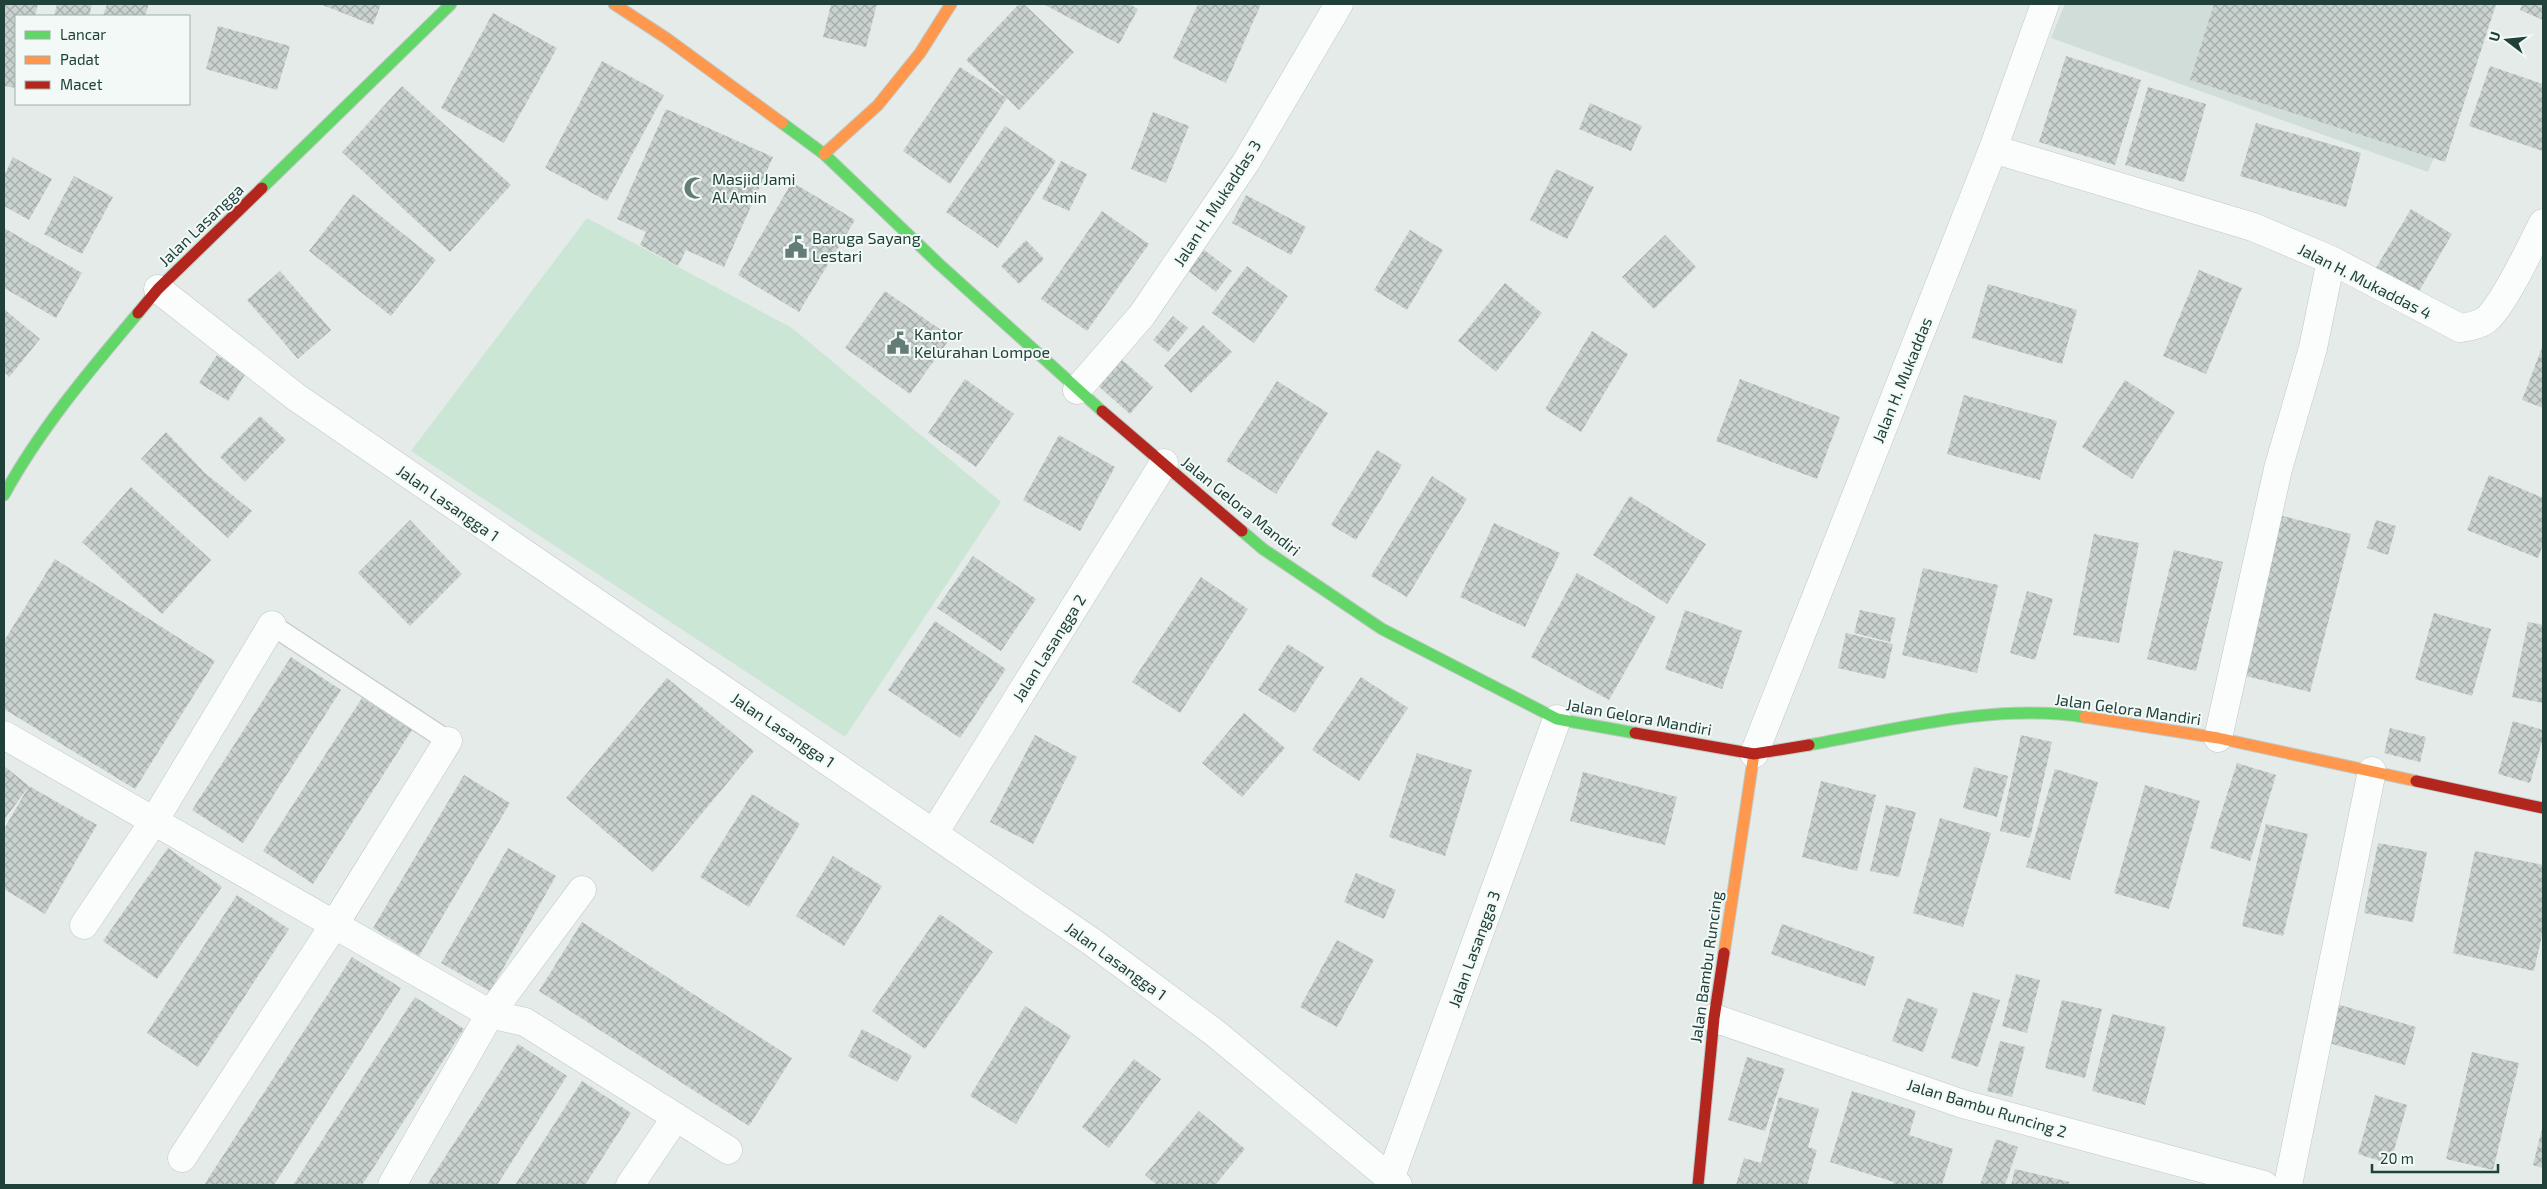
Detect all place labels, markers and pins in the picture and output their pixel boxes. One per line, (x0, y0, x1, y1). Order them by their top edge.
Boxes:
place label: Masjid Jami Al Amin (712, 169, 796, 206)
mosque icon: Masjid Jami Al Amin (682, 175, 708, 201)
place label: Baruga Sayang Lestari (812, 228, 921, 265)
public building icon: Baruga Sayang Lestari (783, 234, 809, 260)
place label: Kantor Kelurahan Lompoe (914, 324, 1050, 361)
public building icon: Kantor Kelurahan Lompoe (885, 330, 911, 356)

